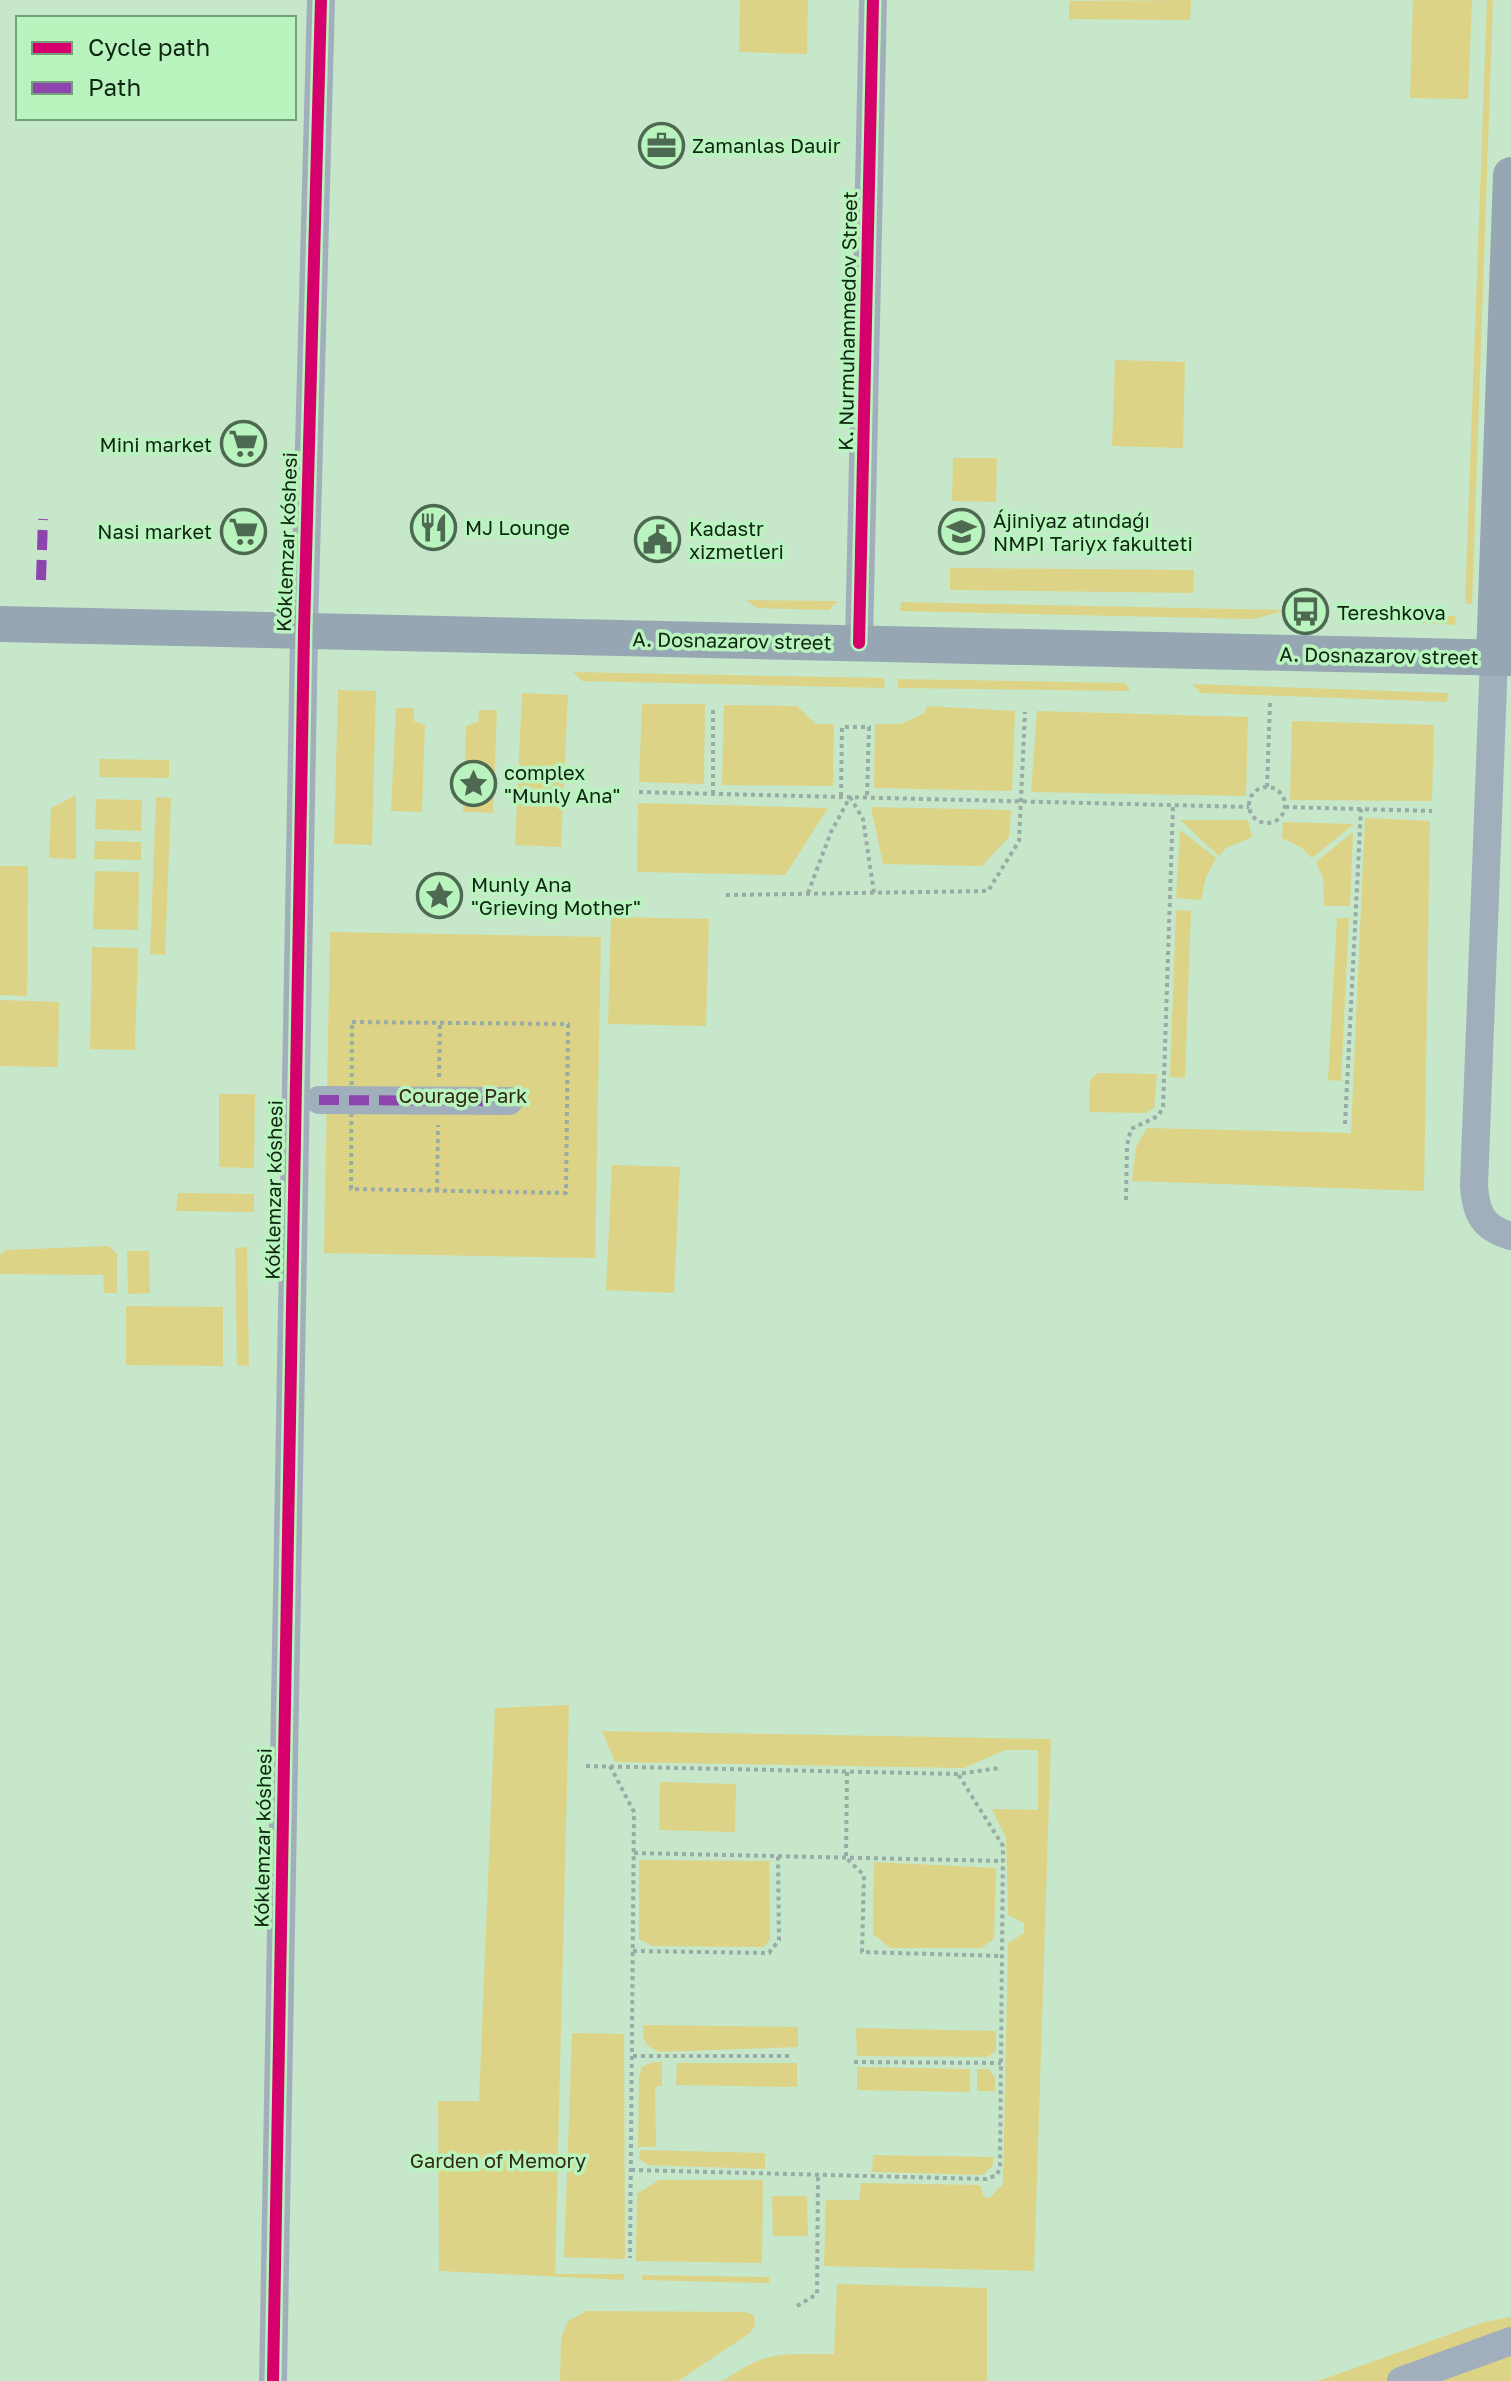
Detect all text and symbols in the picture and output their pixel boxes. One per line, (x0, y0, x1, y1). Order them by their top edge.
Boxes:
legend (16, 16, 296, 120)
text: Cycle path (88, 32, 210, 61)
text: Path (88, 72, 141, 101)
office icon: Zamanlas Dauir (637, 121, 685, 169)
place label: Zamanlas Dauir (692, 133, 841, 157)
street label: K. Nurmuhammedov Street (833, 191, 861, 451)
supermarket icon: Mini market (219, 420, 267, 468)
place label: Mini market (99, 432, 212, 456)
street label: Kóklemzar kóshesi (271, 452, 301, 632)
restaurant icon: MJ Lounge (410, 503, 458, 551)
supermarket icon: Nasi market (219, 507, 267, 555)
school or university icon: Ájiniyaz atındaǵı NMPI Tariyx fakulteti (938, 508, 986, 556)
place label: Ájiniyaz atındaǵı NMPI Tariyx fakulteti (993, 508, 1193, 555)
place label: MJ Lounge (465, 515, 570, 539)
public building icon: Kadastr xizmetleri (634, 515, 682, 563)
place label: Kadastr xizmetleri (689, 516, 784, 563)
place label: Nasi market (97, 519, 212, 543)
bus stop icon: Tereshkova (1282, 588, 1330, 636)
place label: Tereshkova (1337, 600, 1446, 624)
street label: A. Dosnazarov street (632, 626, 832, 654)
street label: A. Dosnazarov street (1279, 641, 1479, 669)
place icon: complex "Munly Ana" (449, 759, 497, 807)
place label: complex "Munly Ana" (504, 760, 620, 807)
place icon: Munly Ana "Grieving Mother" (416, 871, 464, 919)
place label: Munly Ana "Grieving Mother" (471, 872, 641, 919)
park label: Courage Park (399, 1083, 527, 1107)
street label: Kóklemzar kóshesi (259, 1100, 287, 1280)
street label: Kóklemzar kóshesi (248, 1748, 276, 1928)
park label: Garden of Memory (410, 2148, 586, 2172)

